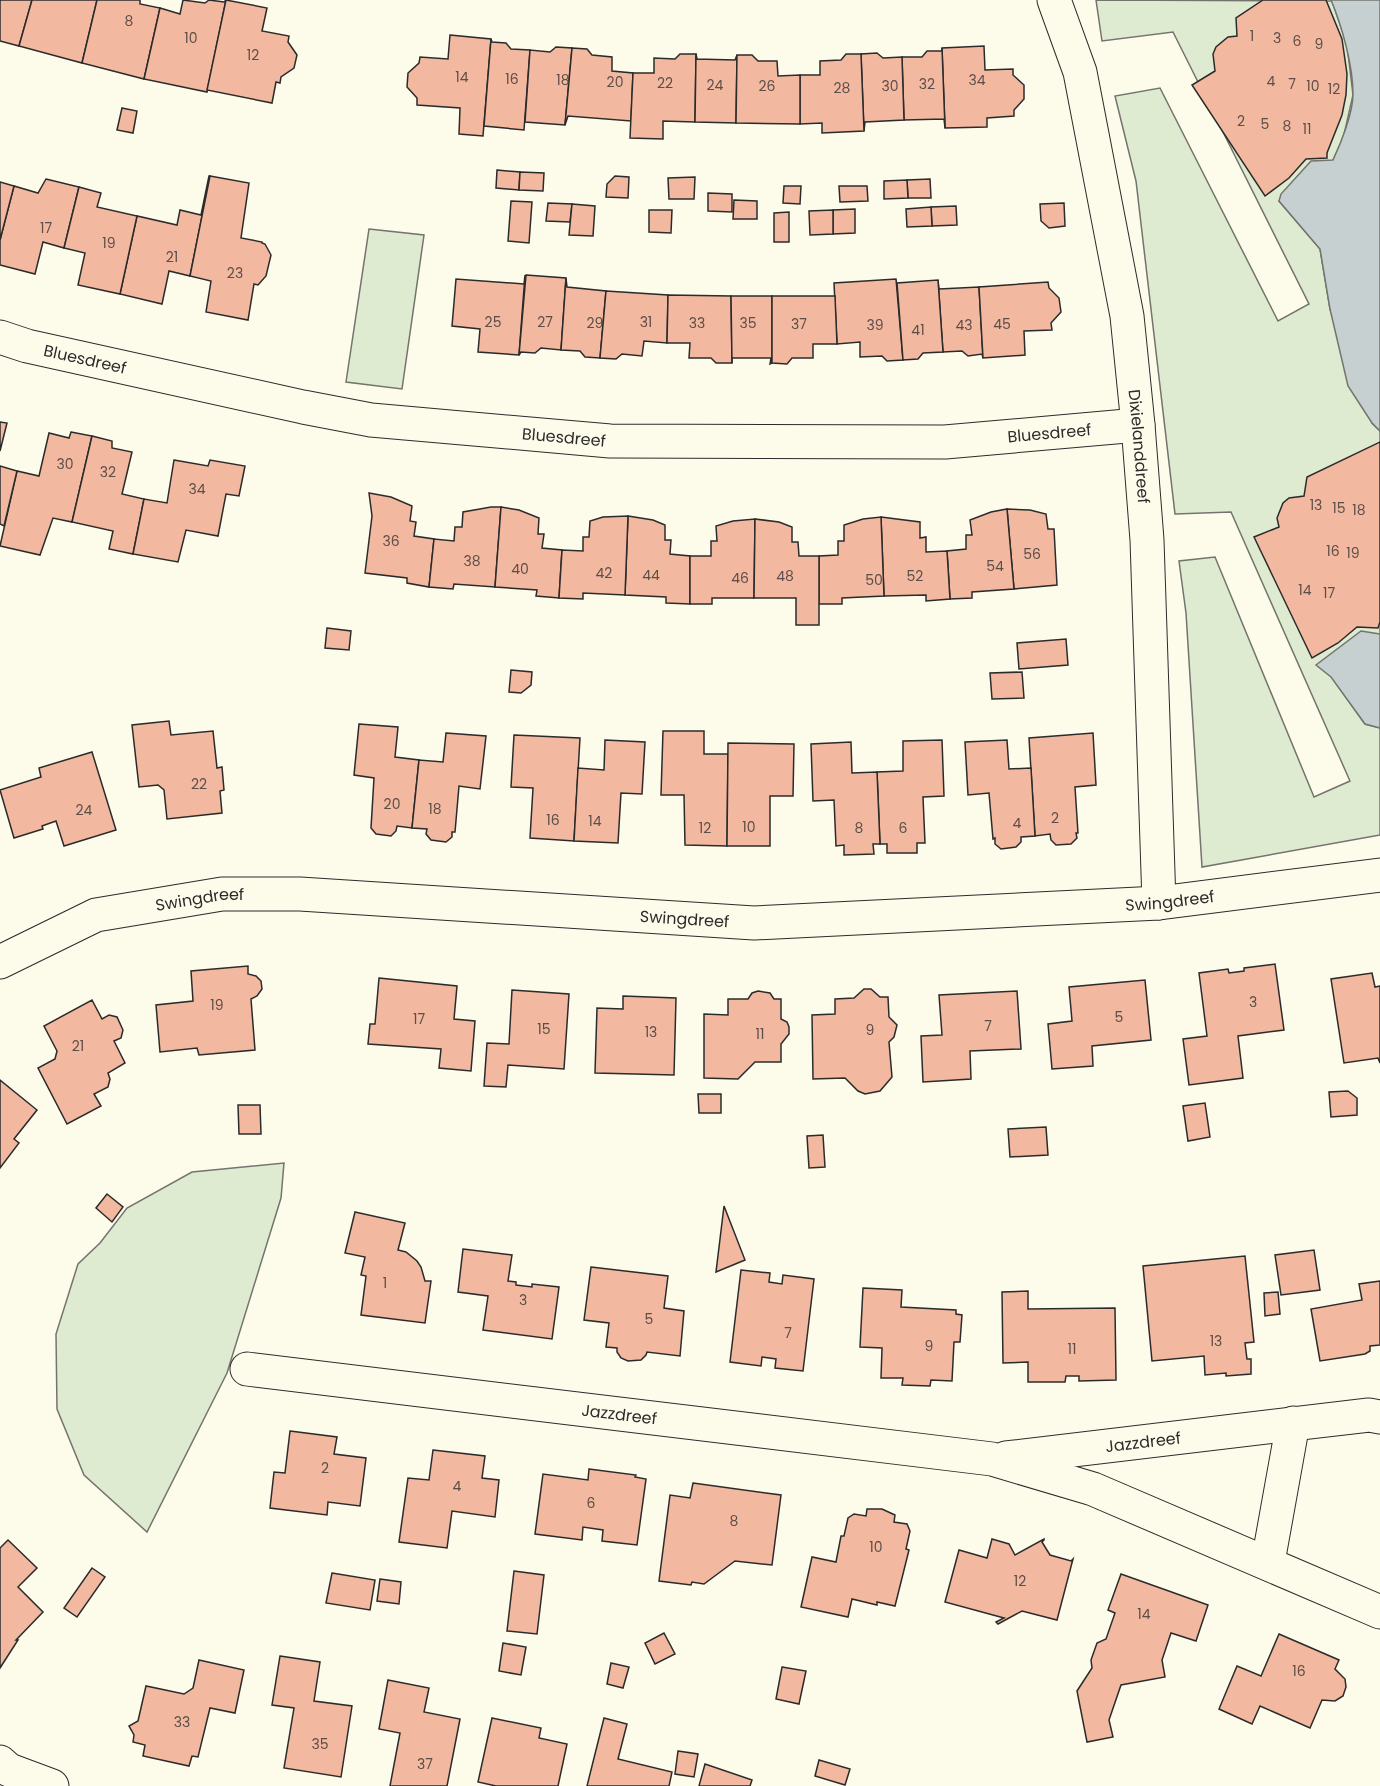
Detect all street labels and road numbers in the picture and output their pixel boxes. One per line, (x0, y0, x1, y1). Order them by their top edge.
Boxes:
street label: Bluesdreef (41, 339, 129, 380)
street label: Dixielanddreef (1122, 388, 1155, 504)
street label: Bluesdreef (1006, 418, 1092, 448)
street label: Bluesdreef (521, 422, 607, 453)
street label: Swingdreef (154, 883, 244, 917)
street label: Swingdreef (1125, 885, 1216, 917)
street label: Swingdreef (639, 905, 730, 933)
street label: Jazzdreef (580, 1399, 658, 1430)
street label: Jazzdreef (1104, 1426, 1182, 1458)

